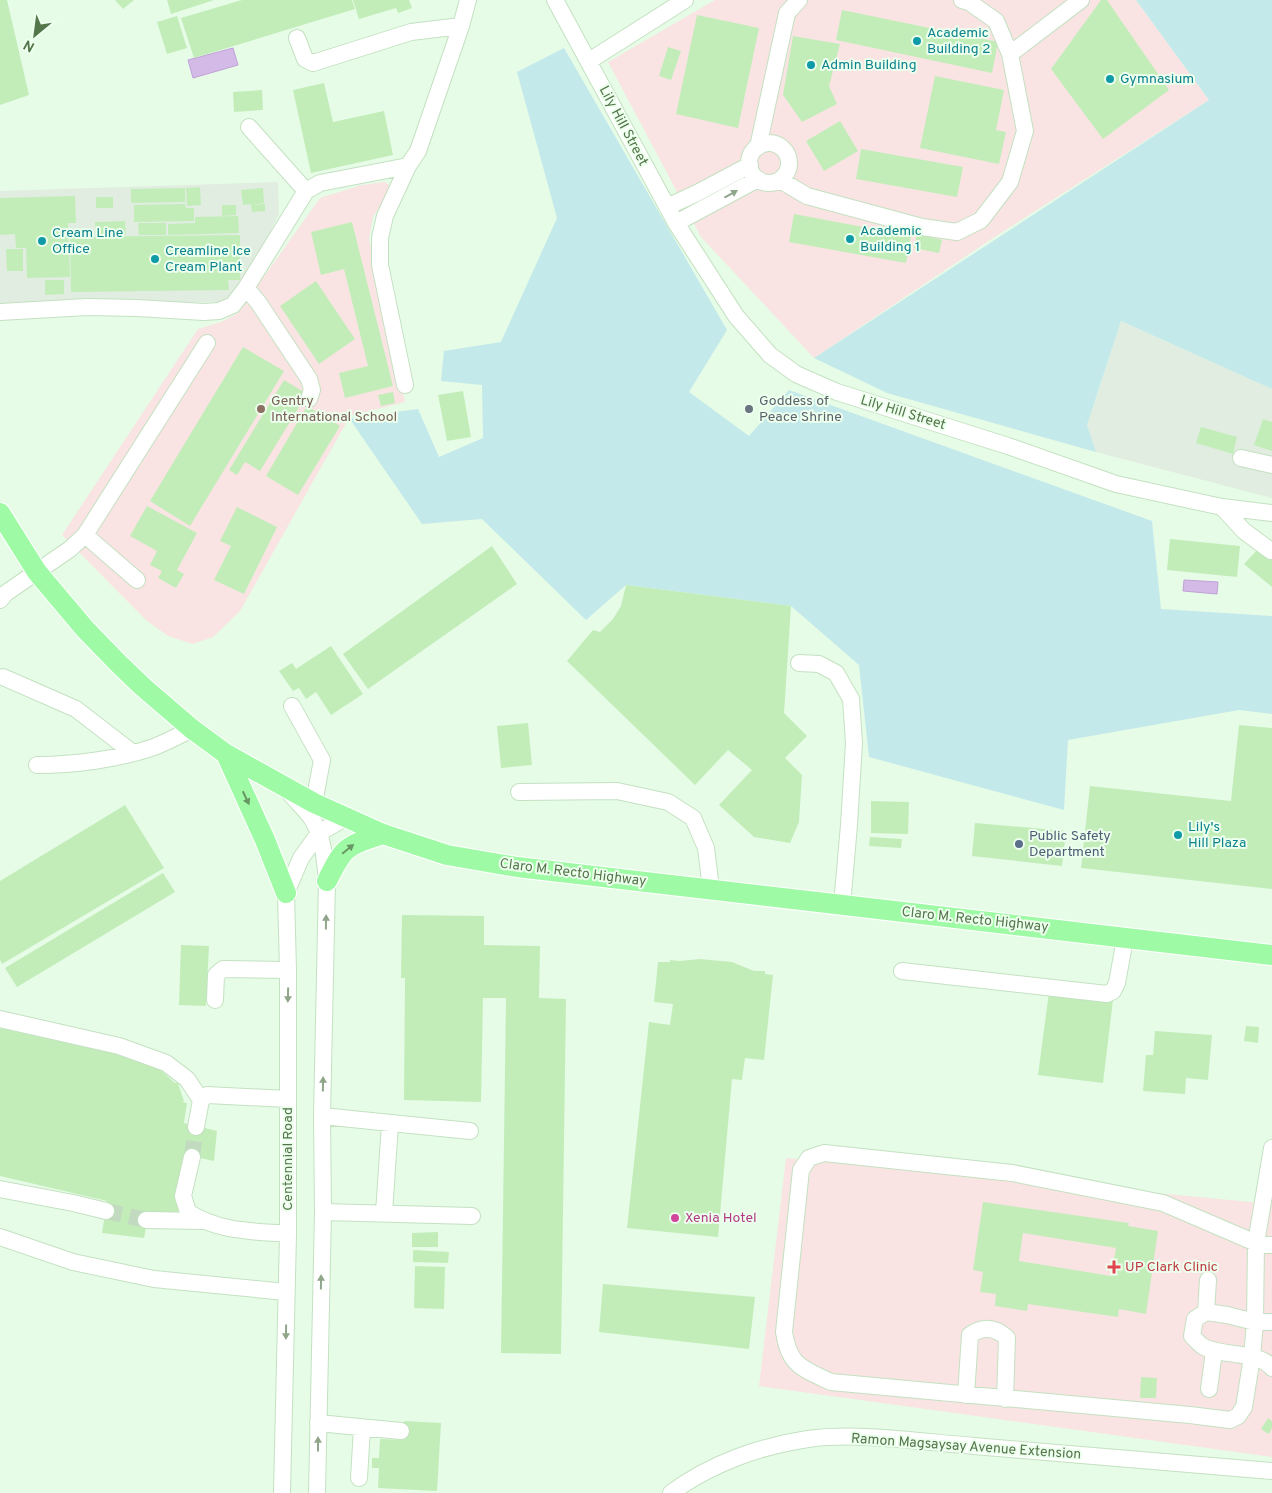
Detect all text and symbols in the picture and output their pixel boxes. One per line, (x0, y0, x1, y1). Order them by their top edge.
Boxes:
north arrow (10, 10, 60, 60)
place label: Academic Building 2 (927, 25, 991, 58)
text: N (21, 35, 38, 55)
marker: Academic Building 2 (911, 35, 923, 47)
place label: Admin Building (821, 57, 917, 74)
marker: Admin Building (805, 59, 817, 71)
place label: Gymnasium (1120, 71, 1194, 88)
marker: Gymnasium (1104, 73, 1116, 85)
street label: Lily Hill Street (595, 83, 651, 169)
one-way arrow (724, 190, 738, 198)
place label: Academic Building 1 (860, 223, 922, 256)
place label: Cream Line Office (52, 225, 123, 258)
marker: Academic Building 1 (844, 233, 856, 245)
marker: Cream Line Office (36, 235, 48, 247)
place label: Creamline Ice Cream Plant (165, 243, 251, 276)
marker: Creamline Ice Cream Plant (149, 253, 161, 265)
street label: Lily Hill Street (858, 392, 948, 434)
place label: Gentry International School (271, 393, 397, 426)
place label: Goddess of Peace Shrine (759, 393, 842, 426)
marker: Gentry International School (255, 403, 267, 415)
marker: Goddess of Peace Shrine (743, 403, 755, 415)
one-way arrow (242, 791, 250, 805)
place label: Lily's Hill Plaza (1188, 819, 1246, 852)
place label: Public Safety Department (1029, 828, 1111, 861)
marker: Lily's Hill Plaza (1172, 829, 1184, 841)
marker: Public Safety Department (1013, 838, 1025, 850)
one-way arrow (341, 844, 354, 855)
street label: Claro M. Recto Highway (499, 856, 647, 890)
street label: Claro M. Recto Highway (901, 904, 1049, 936)
one-way arrow (322, 914, 330, 930)
one-way arrow (284, 987, 292, 1003)
one-way arrow (319, 1076, 327, 1092)
street label: Centennial Road (280, 1107, 297, 1211)
place label: Xenia Hotel (685, 1210, 757, 1227)
marker: Xenia Hotel (669, 1212, 681, 1224)
place label: UP Clark Clinic (1125, 1259, 1218, 1276)
marker: UP Clark Clinic (1107, 1260, 1121, 1274)
one-way arrow (317, 1274, 325, 1290)
one-way arrow (281, 1324, 289, 1340)
street label: Ramon Magsaysay Avenue Extension (850, 1430, 1082, 1464)
one-way arrow (314, 1436, 322, 1452)

